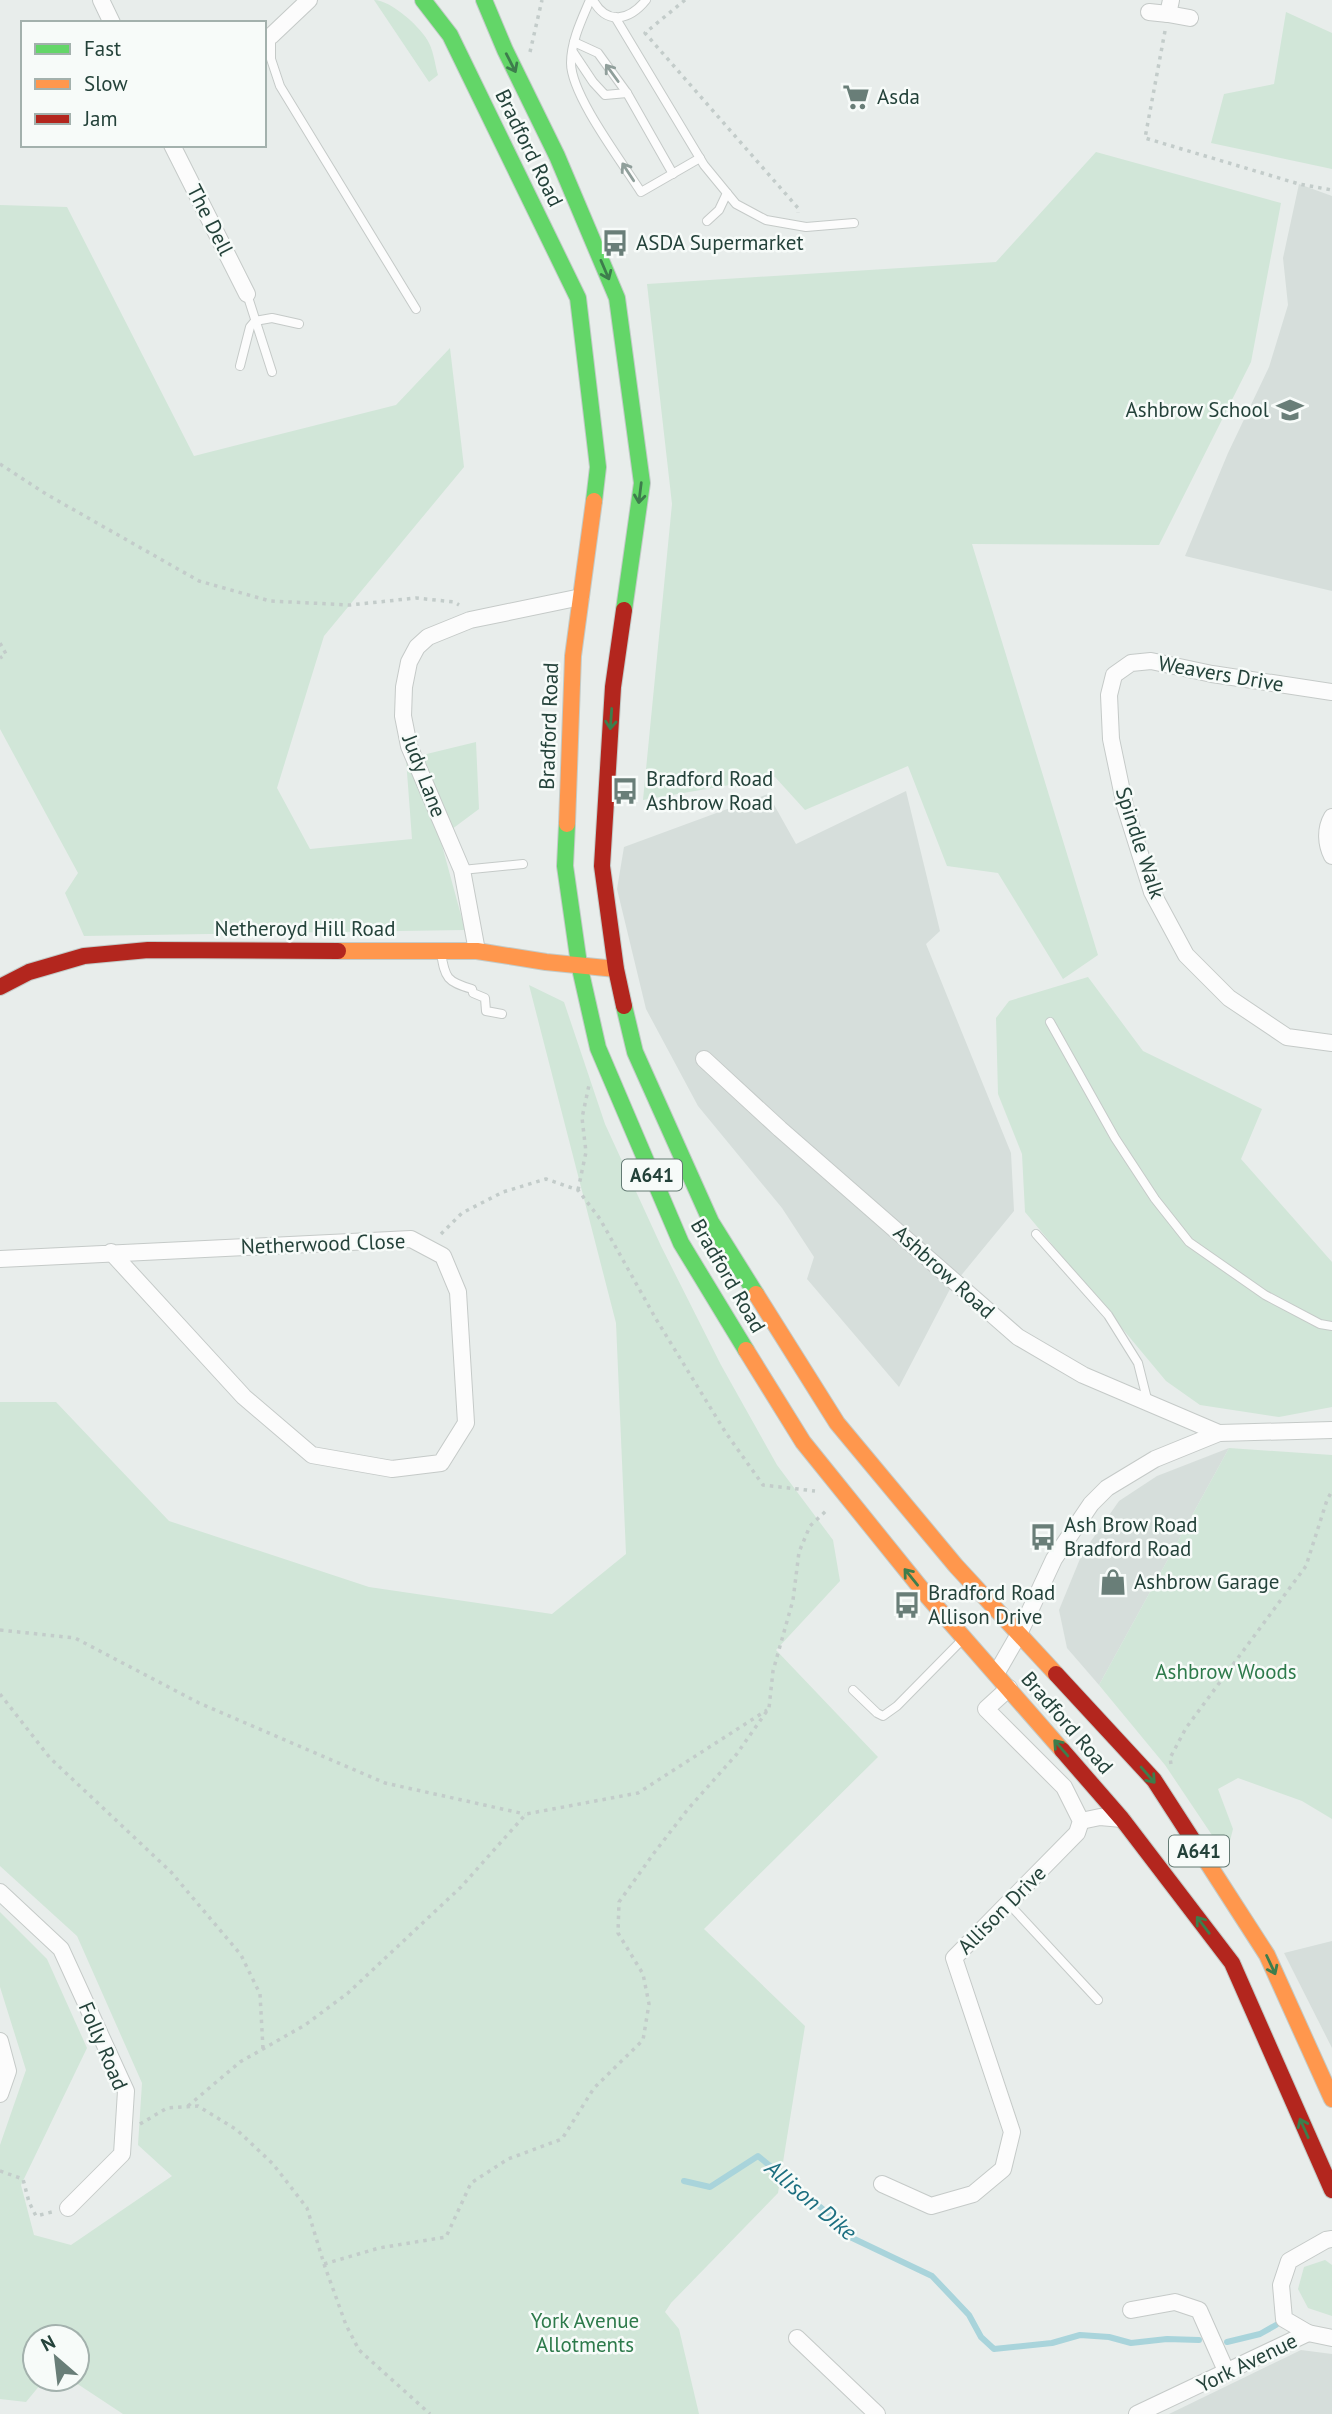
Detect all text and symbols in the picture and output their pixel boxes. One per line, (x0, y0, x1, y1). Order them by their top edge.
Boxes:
legend (21, 21, 266, 147)
text: Fast (84, 35, 121, 62)
one-way arrow (505, 52, 519, 72)
one-way arrow (605, 64, 620, 83)
text: Slow (84, 70, 128, 97)
supermarket icon: Asda (841, 82, 871, 112)
place label: Asda (877, 83, 920, 110)
street label: Bradford Road (489, 85, 569, 211)
text: Jam (83, 105, 118, 132)
one-way arrow (620, 163, 635, 182)
street label: The Dell (181, 180, 240, 260)
bus stop icon: ASDA Supermarket (600, 228, 630, 258)
place label: ASDA Supermarket (636, 229, 804, 256)
one-way arrow (599, 258, 612, 280)
school or university icon: Ashbrow School (1275, 395, 1305, 425)
place label: Ashbrow School (1126, 396, 1269, 423)
one-way arrow (633, 481, 646, 504)
street label: Weavers Drive (1156, 649, 1286, 698)
street label: Bradford Road (533, 662, 564, 790)
one-way arrow (604, 707, 617, 729)
street label: Judy Lane (396, 730, 453, 821)
place label: Bradford Road Ashbrow Road (646, 765, 773, 816)
bus stop icon: Bradford Road Ashbrow Road (610, 776, 640, 806)
street label: Spindle Walk (1110, 783, 1171, 902)
street label: Netheroyd Hill Road (215, 915, 395, 942)
road number: A641 (622, 1160, 682, 1190)
street label: Bradford Road (685, 1214, 772, 1338)
street label: Ashbrow Road (888, 1219, 1001, 1324)
street label: Netherwood Close (240, 1227, 406, 1260)
place label: Ash Brow Road Bradford Road (1064, 1511, 1198, 1562)
bus stop icon: Ash Brow Road Bradford Road (1028, 1522, 1058, 1552)
shop icon: Ashbrow Garage (1098, 1567, 1128, 1597)
one-way arrow (903, 1568, 919, 1586)
place label: Ashbrow Garage (1134, 1568, 1279, 1595)
place label: Bradford Road Allison Drive (928, 1579, 1055, 1630)
bus stop icon: Bradford Road Allison Drive (892, 1590, 922, 1620)
park label: Ashbrow Woods (1155, 1658, 1297, 1685)
street label: Bradford Road (1015, 1666, 1119, 1780)
one-way arrow (1053, 1739, 1069, 1757)
one-way arrow (1140, 1765, 1156, 1783)
road number: A641 (1169, 1836, 1229, 1867)
street label: Allison Drive (952, 1860, 1052, 1960)
one-way arrow (1196, 1916, 1211, 1935)
one-way arrow (1265, 1954, 1278, 1976)
street label: Folly Road (73, 1998, 134, 2094)
one-way arrow (1297, 2118, 1310, 2139)
water label: Allison Dike (759, 2152, 863, 2246)
park label: York Avenue Allotments (531, 2307, 639, 2358)
north arrow (21, 2323, 91, 2393)
street label: York Avenue (1192, 2327, 1301, 2398)
text: N (37, 2329, 59, 2357)

